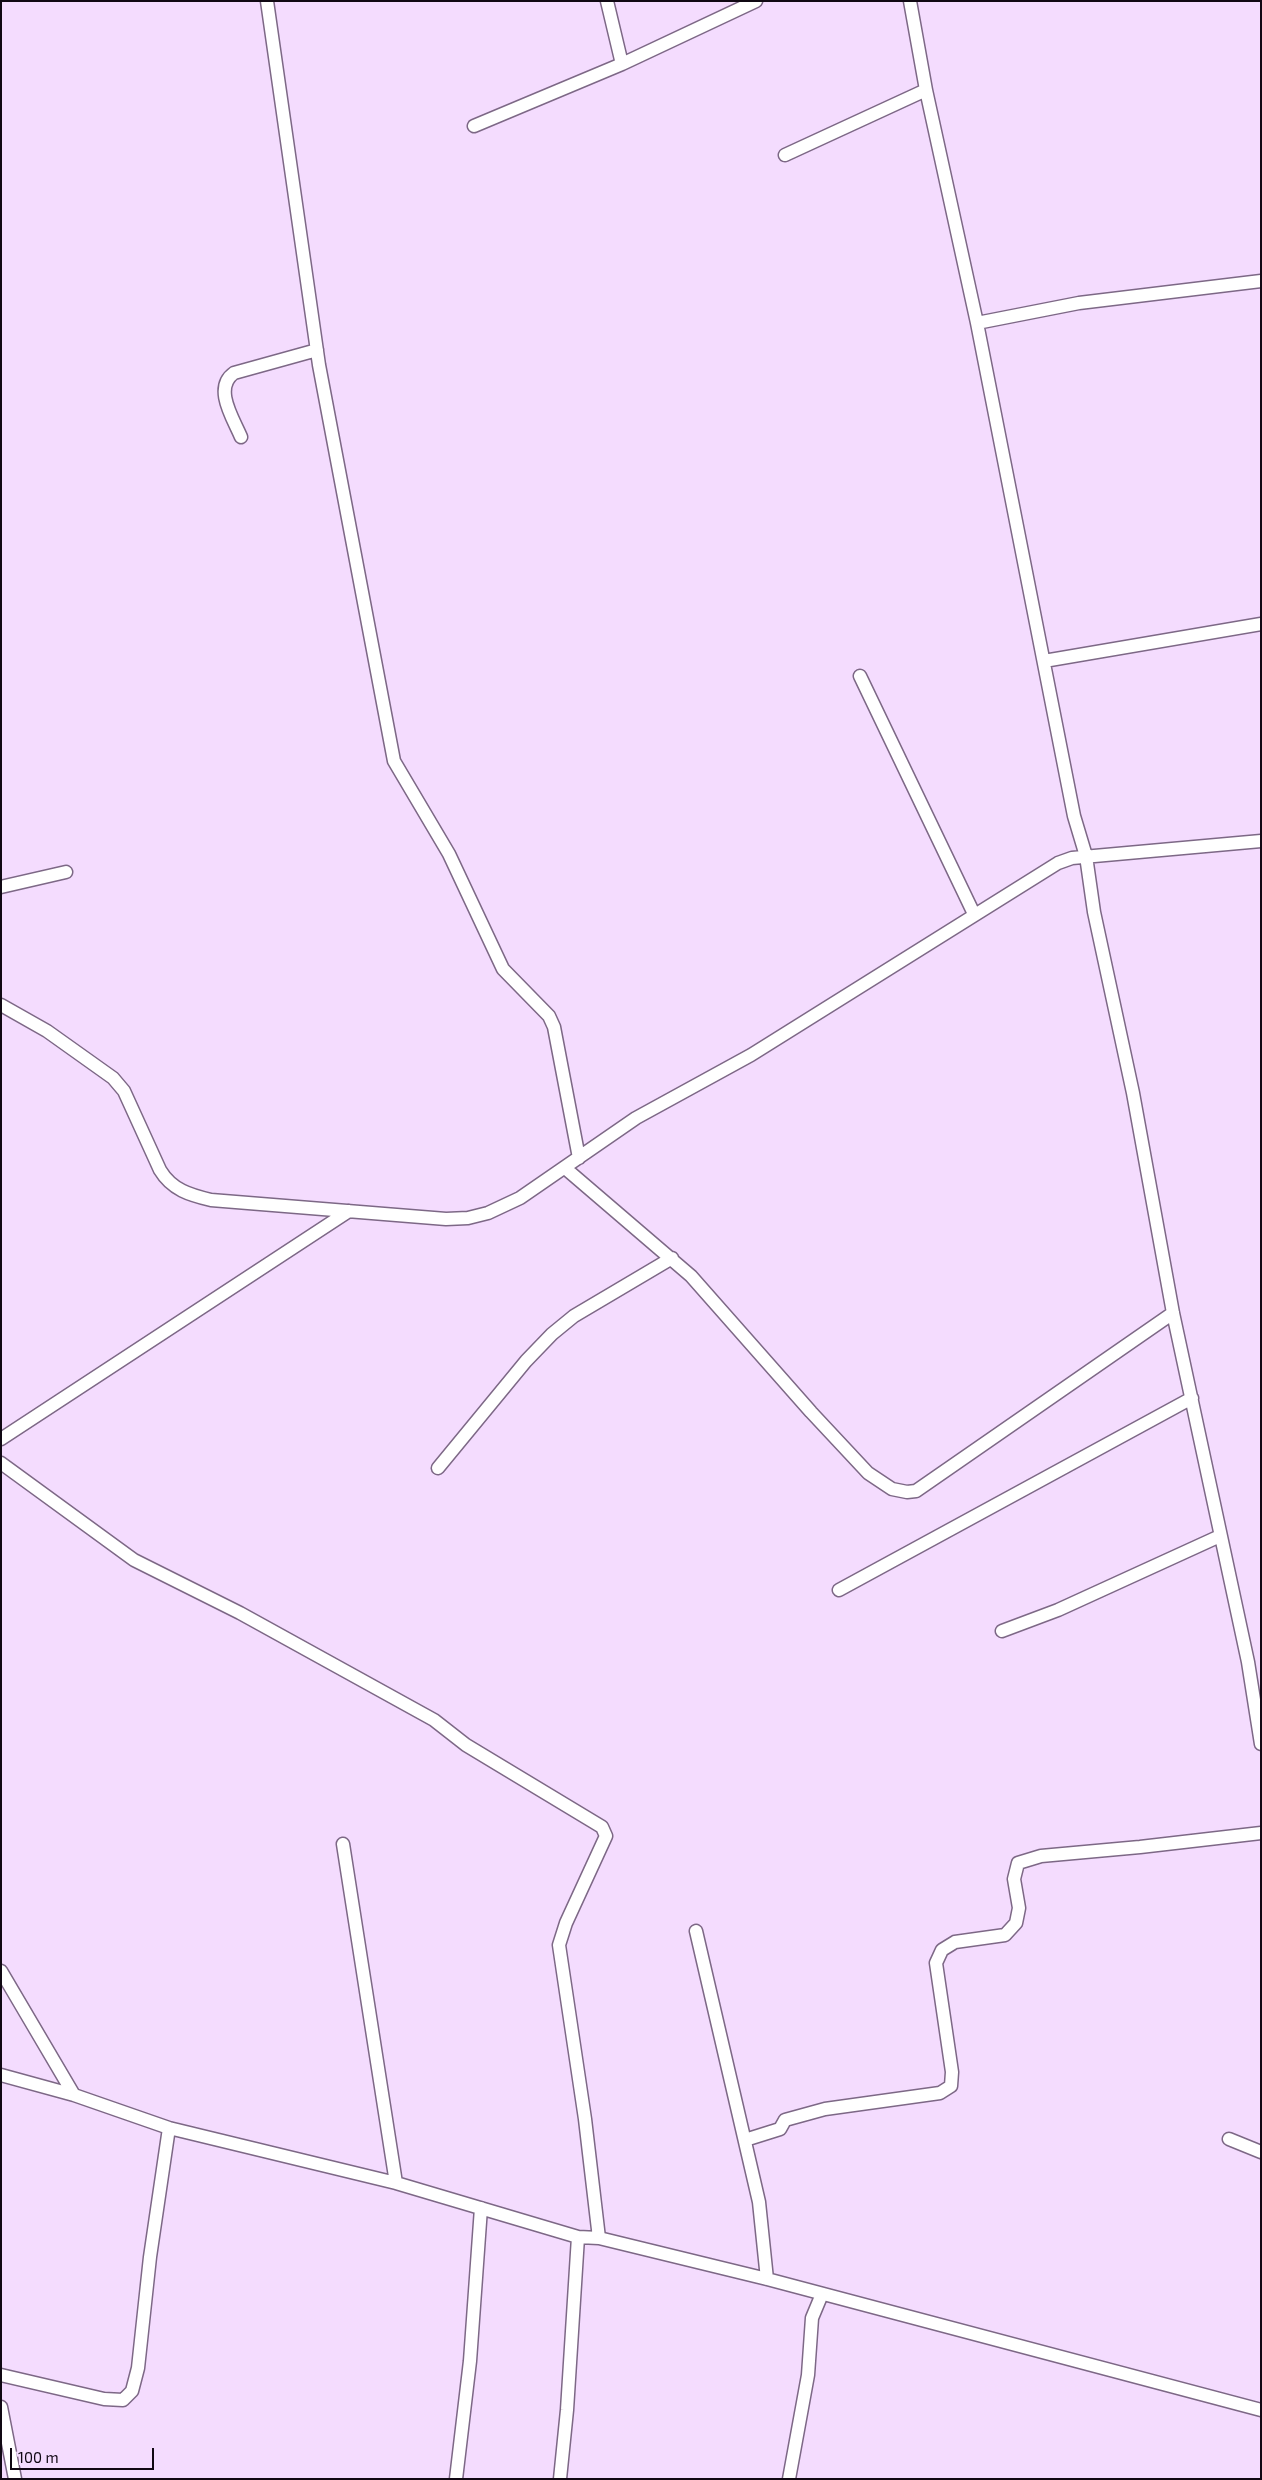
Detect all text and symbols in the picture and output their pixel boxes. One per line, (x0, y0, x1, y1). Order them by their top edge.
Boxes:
scale bar (12, 2438, 156, 2470)
text: 100 m (18, 2448, 59, 2466)

